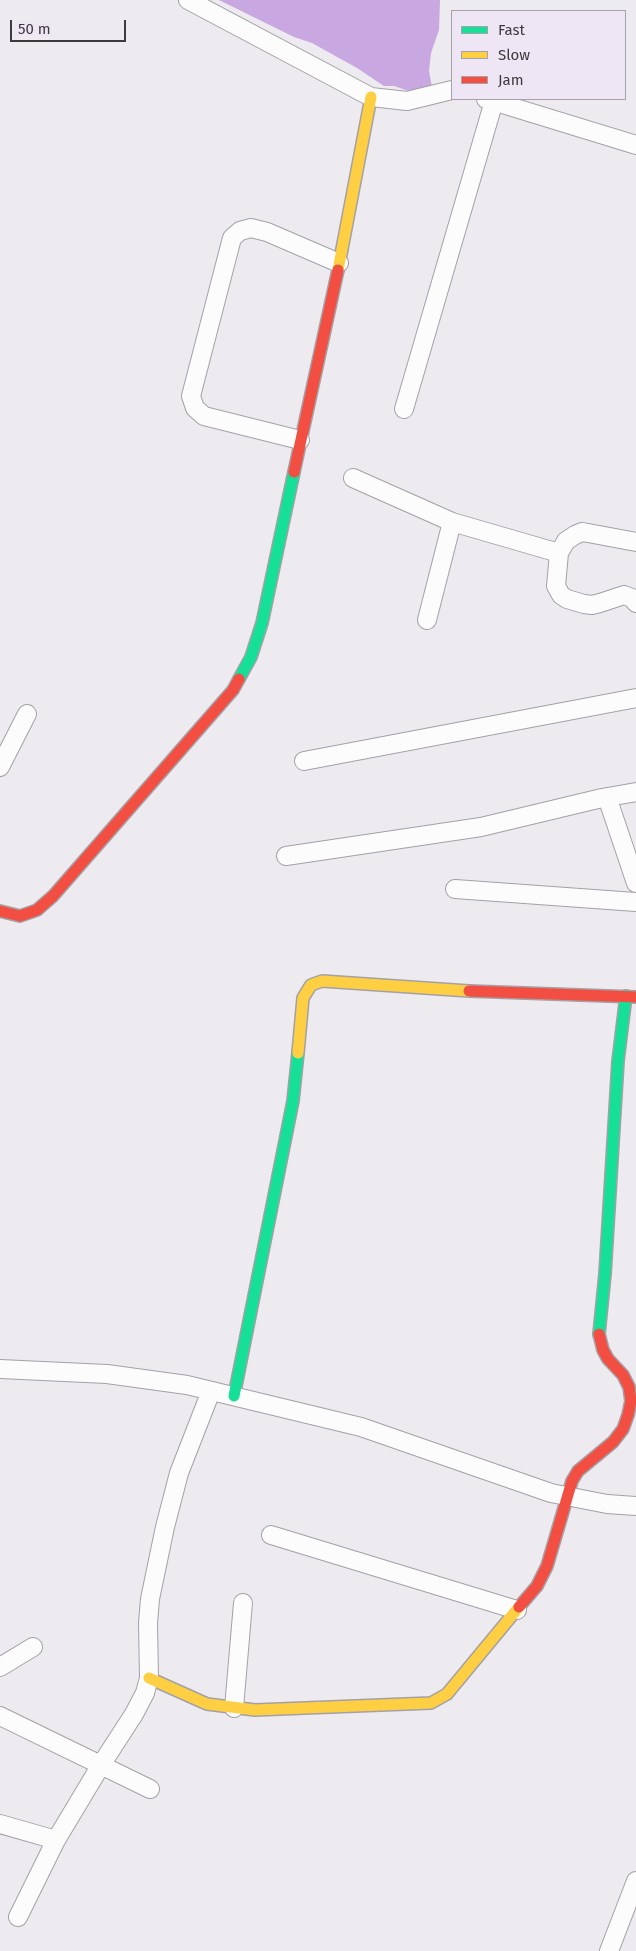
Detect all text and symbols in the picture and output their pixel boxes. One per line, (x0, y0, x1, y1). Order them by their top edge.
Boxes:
scale bar (12, 10, 129, 42)
legend (451, 10, 626, 100)
text: 50 m (18, 20, 51, 38)
text: Fast (498, 21, 525, 39)
text: Slow (498, 46, 530, 64)
text: Jam (498, 71, 524, 89)

